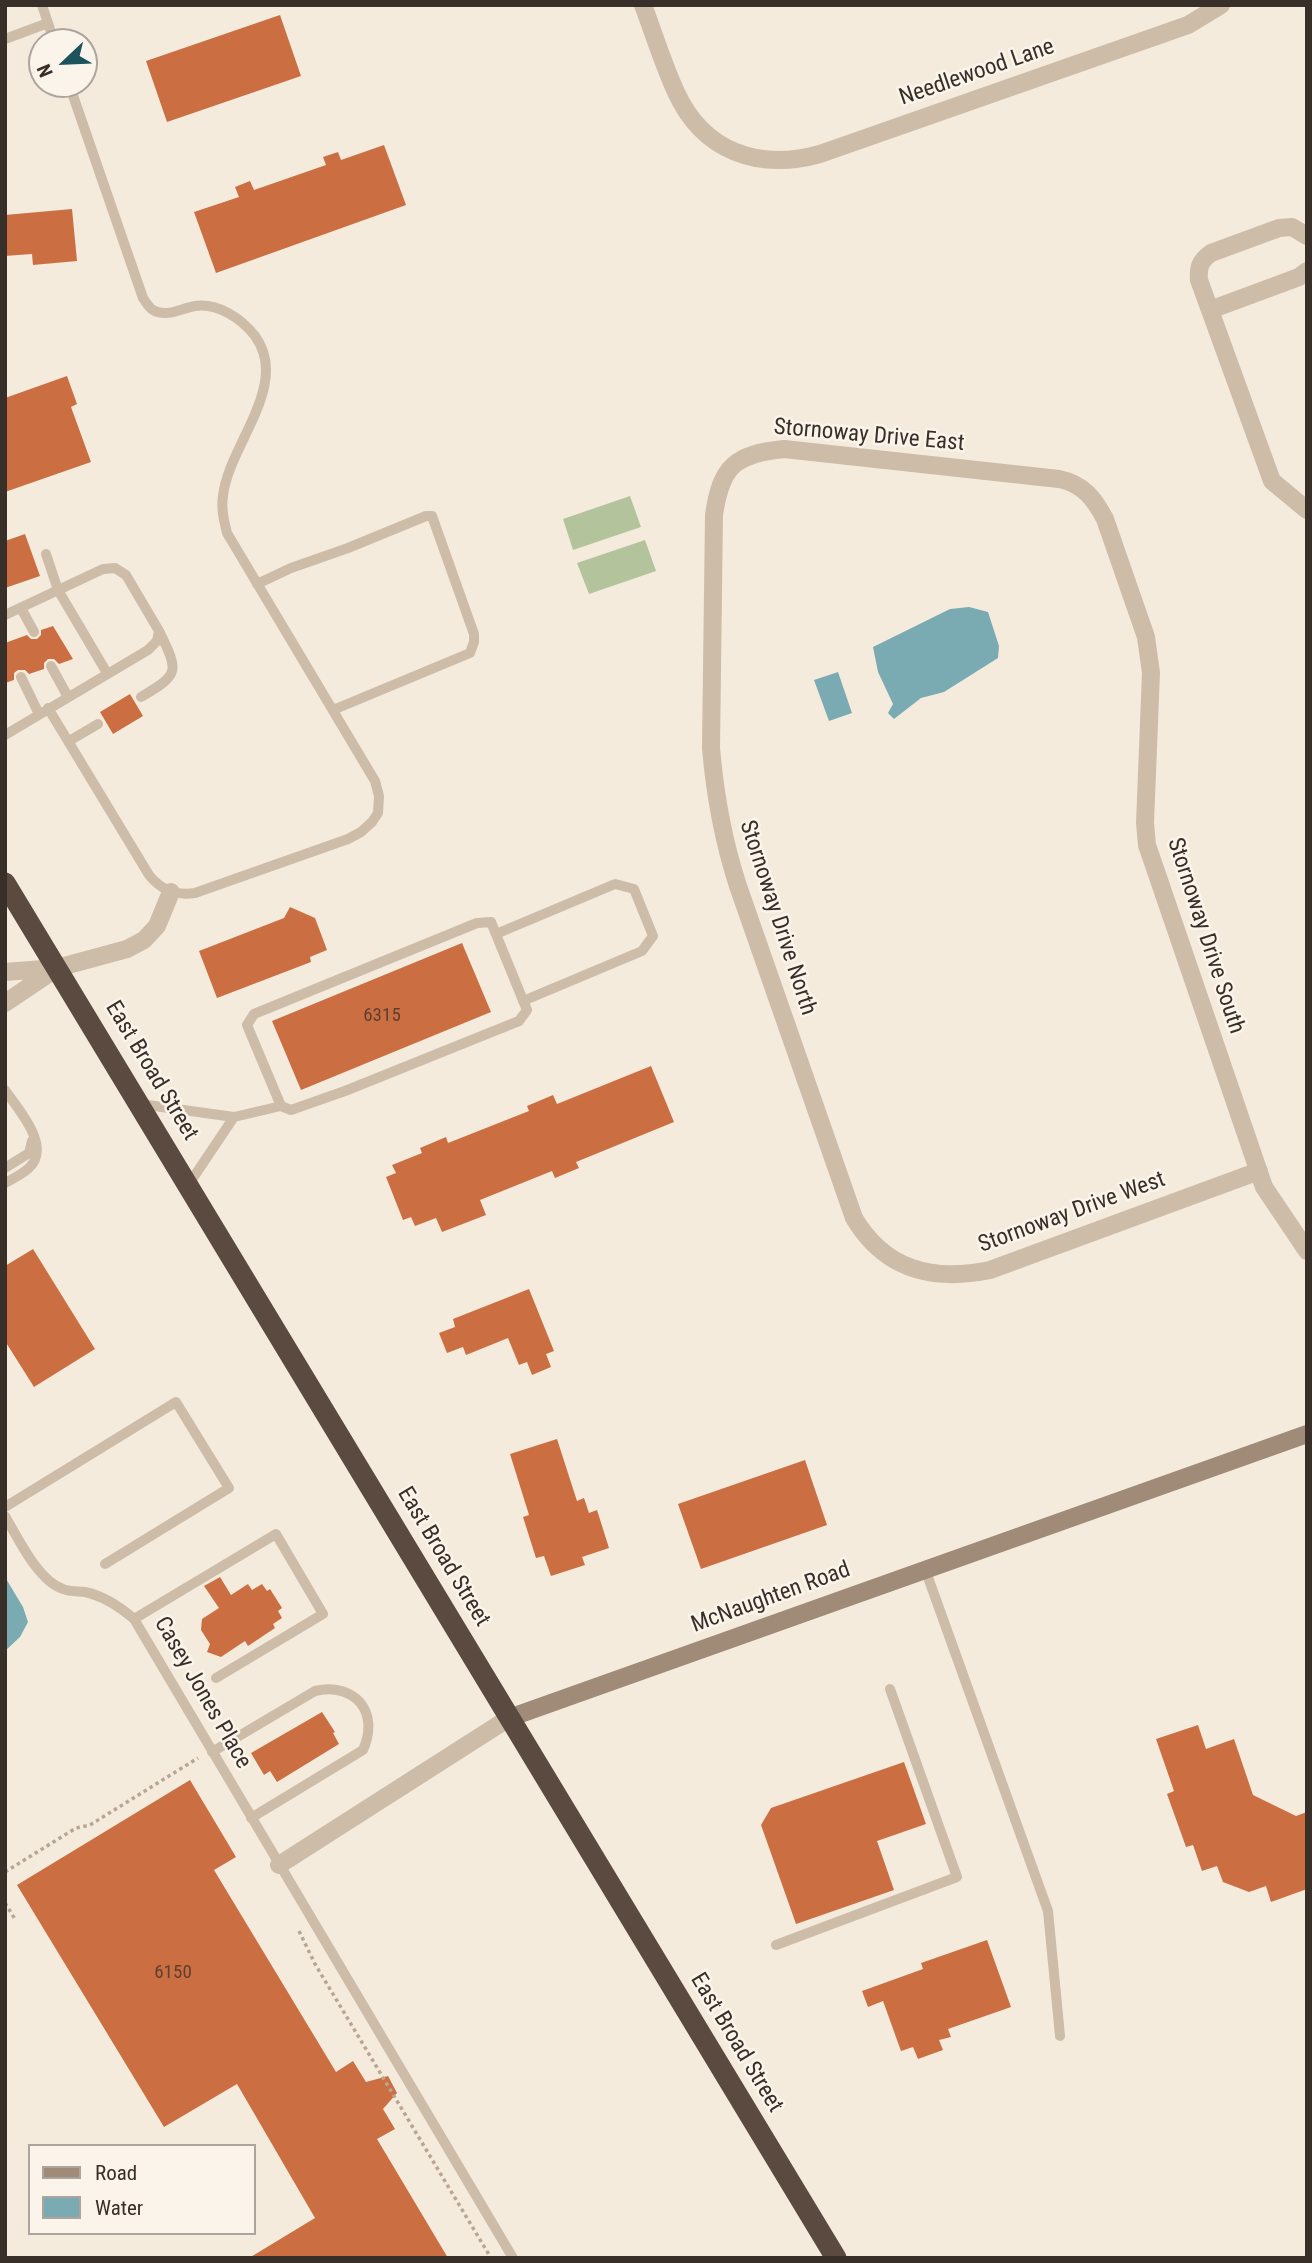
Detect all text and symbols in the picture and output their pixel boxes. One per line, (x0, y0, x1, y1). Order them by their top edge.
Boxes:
north arrow (28, 28, 98, 98)
street label: Needlewood Lane (896, 34, 1058, 112)
text: N (32, 61, 58, 80)
street label: Stornoway Drive East (773, 414, 965, 458)
street label: Stornoway Drive North (733, 817, 821, 1019)
street label: Stornoway Drive South (1160, 835, 1250, 1037)
street label: East Broad Street (99, 996, 203, 1146)
house number: 6315 (363, 1005, 401, 1027)
street label: Stornoway Drive West (975, 1166, 1169, 1260)
street label: East Broad Street (391, 1482, 495, 1632)
street label: McNaughten Road (688, 1556, 854, 1640)
street label: Casey Jones Place (147, 1612, 257, 1774)
house number: 6150 (154, 1962, 192, 1984)
street label: East Broad Street (684, 1968, 788, 2118)
legend (28, 2144, 256, 2235)
text: Road (95, 2161, 137, 2185)
text: Water (95, 2196, 143, 2220)

